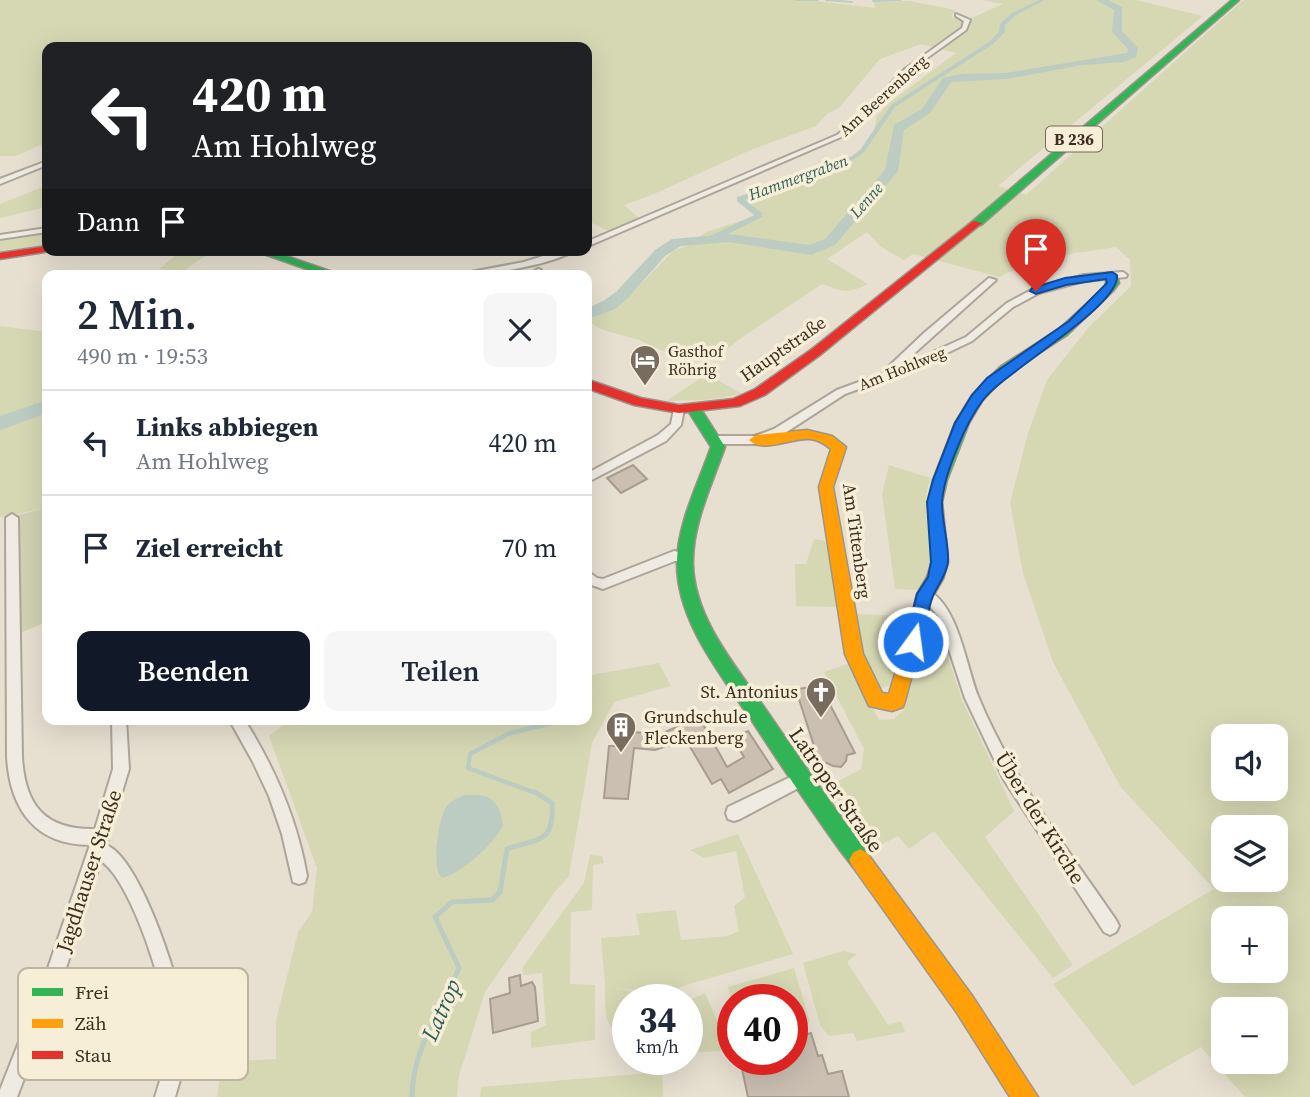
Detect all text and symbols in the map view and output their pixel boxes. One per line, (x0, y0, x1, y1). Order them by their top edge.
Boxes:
street label: Am Beerenberg (834, 49, 932, 141)
text: 420 m (192, 60, 327, 127)
icon: left (77, 70, 168, 161)
text: Am Hohlweg (192, 124, 377, 168)
road number: B 236 (1046, 127, 1102, 152)
water label: Hammergraben (744, 149, 851, 206)
water label: Lenne (844, 177, 888, 223)
icon: arrive (154, 203, 192, 241)
text: Dann (77, 204, 140, 240)
pin (1006, 219, 1066, 291)
icon: arrive (1017, 230, 1055, 268)
text: 2 Min. (77, 285, 197, 343)
button: close (483, 293, 557, 367)
street label: Hauptstraße (735, 310, 831, 387)
text: 490 m · 19:53 (77, 340, 208, 372)
place label: Gasthof Röhrig (668, 340, 725, 380)
street label: Am Hohlweg (855, 341, 949, 395)
hotel icon: Gasthof Röhrig (628, 343, 662, 387)
text: Links abbiegen (136, 409, 319, 445)
icon: left (77, 424, 115, 462)
text: 420 m (489, 425, 557, 461)
text: Am Hohlweg (136, 445, 269, 477)
street label: Am Tittenberg (837, 481, 878, 600)
icon: arrive (77, 529, 115, 567)
text: Ziel erreicht (136, 530, 283, 566)
text: 70 m (502, 530, 557, 566)
position arrow (876, 605, 950, 679)
button: Beenden (77, 631, 310, 711)
button: Teilen (324, 631, 557, 711)
church icon: St. Antonius (804, 675, 838, 719)
place label: St. Antonius (700, 679, 798, 704)
place label: Grundschule Fleckenberg (644, 704, 748, 750)
building icon: Grundschule Fleckenberg (604, 710, 638, 754)
street label: Latroper Straße (782, 721, 890, 858)
map controls (1211, 724, 1288, 1074)
button: sound (1211, 724, 1288, 801)
street label: Über der Kirche (988, 746, 1093, 889)
street label: Jagdhauser Straße (48, 786, 128, 957)
button: layers (1211, 815, 1288, 892)
button: + (1211, 906, 1288, 983)
legend (18, 968, 248, 1080)
water label: Latrop (413, 974, 469, 1047)
text: Frei (75, 979, 109, 1005)
speed limit sign: 40 (717, 984, 808, 1075)
text: 34 (639, 996, 676, 1044)
button: − (1211, 997, 1288, 1074)
text: Zäh (75, 1010, 107, 1036)
text: km/h (636, 1034, 679, 1059)
text: Stau (75, 1042, 111, 1068)

